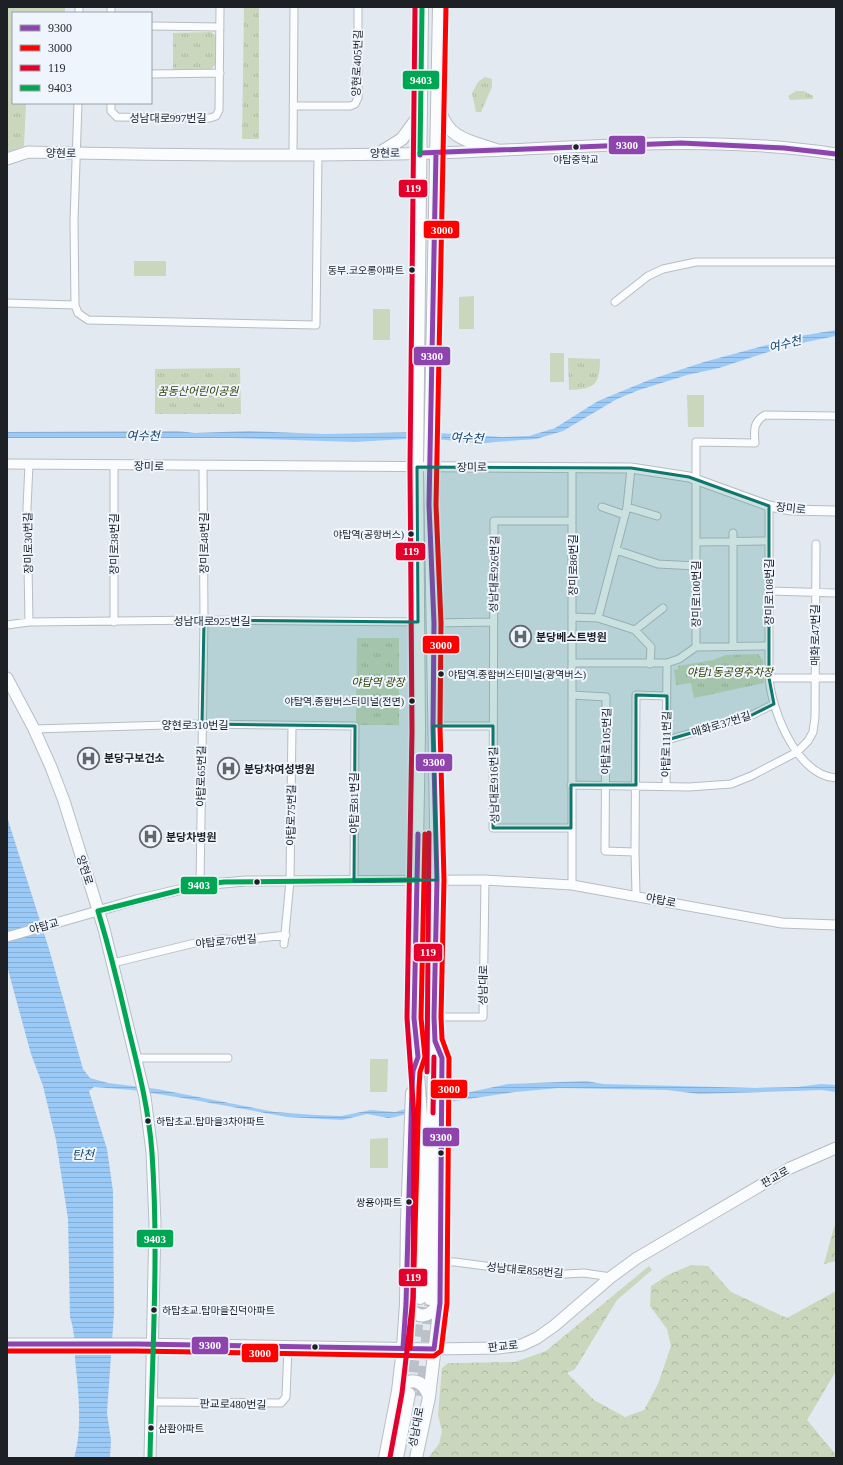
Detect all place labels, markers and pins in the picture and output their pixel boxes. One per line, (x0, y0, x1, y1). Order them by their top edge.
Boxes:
marker: 야탑중학교 (571, 142, 581, 152)
place label: 야탑중학교 (553, 154, 599, 165)
place label: 동부.코오롱아파트 (328, 265, 404, 276)
marker: 동부.코오롱아파트 (407, 265, 417, 275)
place label: 야탑역(공항버스) (333, 529, 404, 541)
marker: 야탑역(공항버스) (406, 529, 416, 539)
hospital icon: 분당베스트병원 (508, 624, 534, 650)
place label: 분당베스트병원 (536, 631, 607, 643)
marker: 야탑역.종합버스터미널(광역버스) (436, 669, 446, 679)
place label: 야탑역.종합버스터미널(광역버스) (448, 669, 586, 681)
place label: 야탑역.종합버스터미널(전면) (284, 696, 404, 708)
marker: 야탑역.종합버스터미널(전면) (407, 696, 417, 706)
hospital icon: 분당구보건소 (75, 745, 101, 771)
place label: 분당구보건소 (104, 752, 165, 764)
hospital icon: 분당차여성병원 (216, 756, 242, 782)
place label: 분당차여성병원 (244, 763, 315, 775)
hospital icon: 분당차병원 (138, 824, 164, 850)
place label: 분당차병원 (166, 831, 217, 843)
unlabelled marker (252, 877, 262, 887)
marker: 하탑초교.탑마을3차아파트 (143, 1116, 153, 1126)
place label: 하탑초교.탑마을3차아파트 (156, 1116, 265, 1127)
unlabelled marker (436, 1148, 446, 1158)
place label: 쌍용아파트 (356, 1197, 402, 1208)
marker: 쌍용아파트 (404, 1197, 414, 1207)
marker: 하탑초교.탑마을진덕아파트 (149, 1305, 159, 1315)
place label: 하탑초교.탑마을진덕아파트 (162, 1305, 275, 1316)
unlabelled marker (310, 1342, 320, 1352)
marker: 삼환아파트 (146, 1423, 156, 1433)
place label: 삼환아파트 (158, 1423, 204, 1434)

